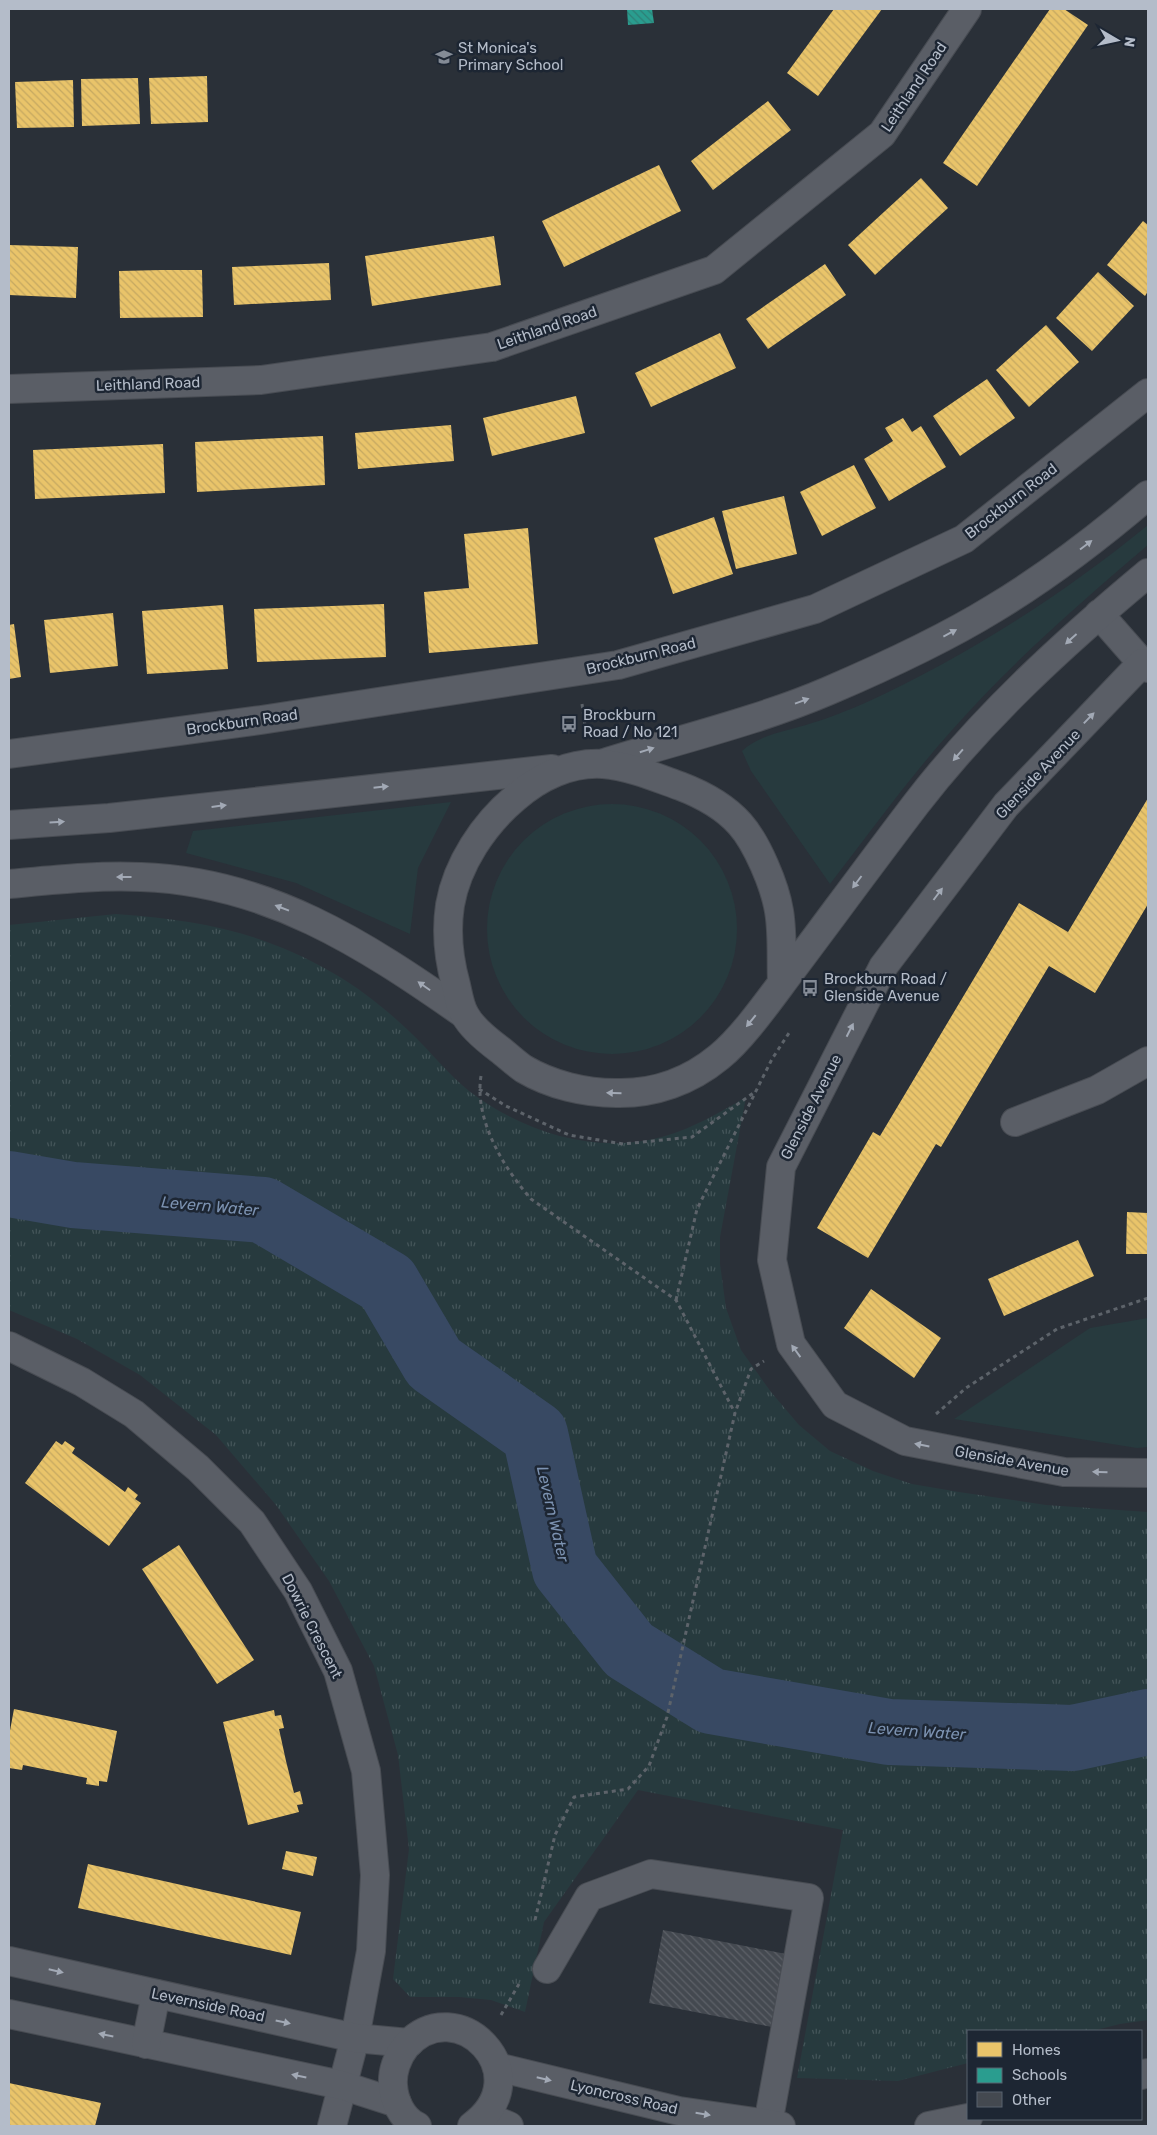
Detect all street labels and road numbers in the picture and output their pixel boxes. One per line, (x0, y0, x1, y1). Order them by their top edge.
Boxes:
street label: Leithland Road (877, 39, 951, 135)
street label: Leithland Road (495, 302, 599, 354)
street label: Leithland Road (95, 373, 201, 395)
street label: Brockburn Road (961, 459, 1061, 543)
street label: Brockburn Road (584, 634, 698, 678)
street label: Brockburn Road (185, 705, 299, 739)
street label: Glenside Avenue (992, 726, 1084, 822)
street label: Glenside Avenue (777, 1051, 845, 1163)
street label: Glenside Avenue (953, 1442, 1071, 1480)
street label: Dowrie Crescent (278, 1571, 346, 1682)
street label: Levernside Road (150, 1984, 266, 2026)
street label: Lyoncross Road (569, 2076, 679, 2118)

